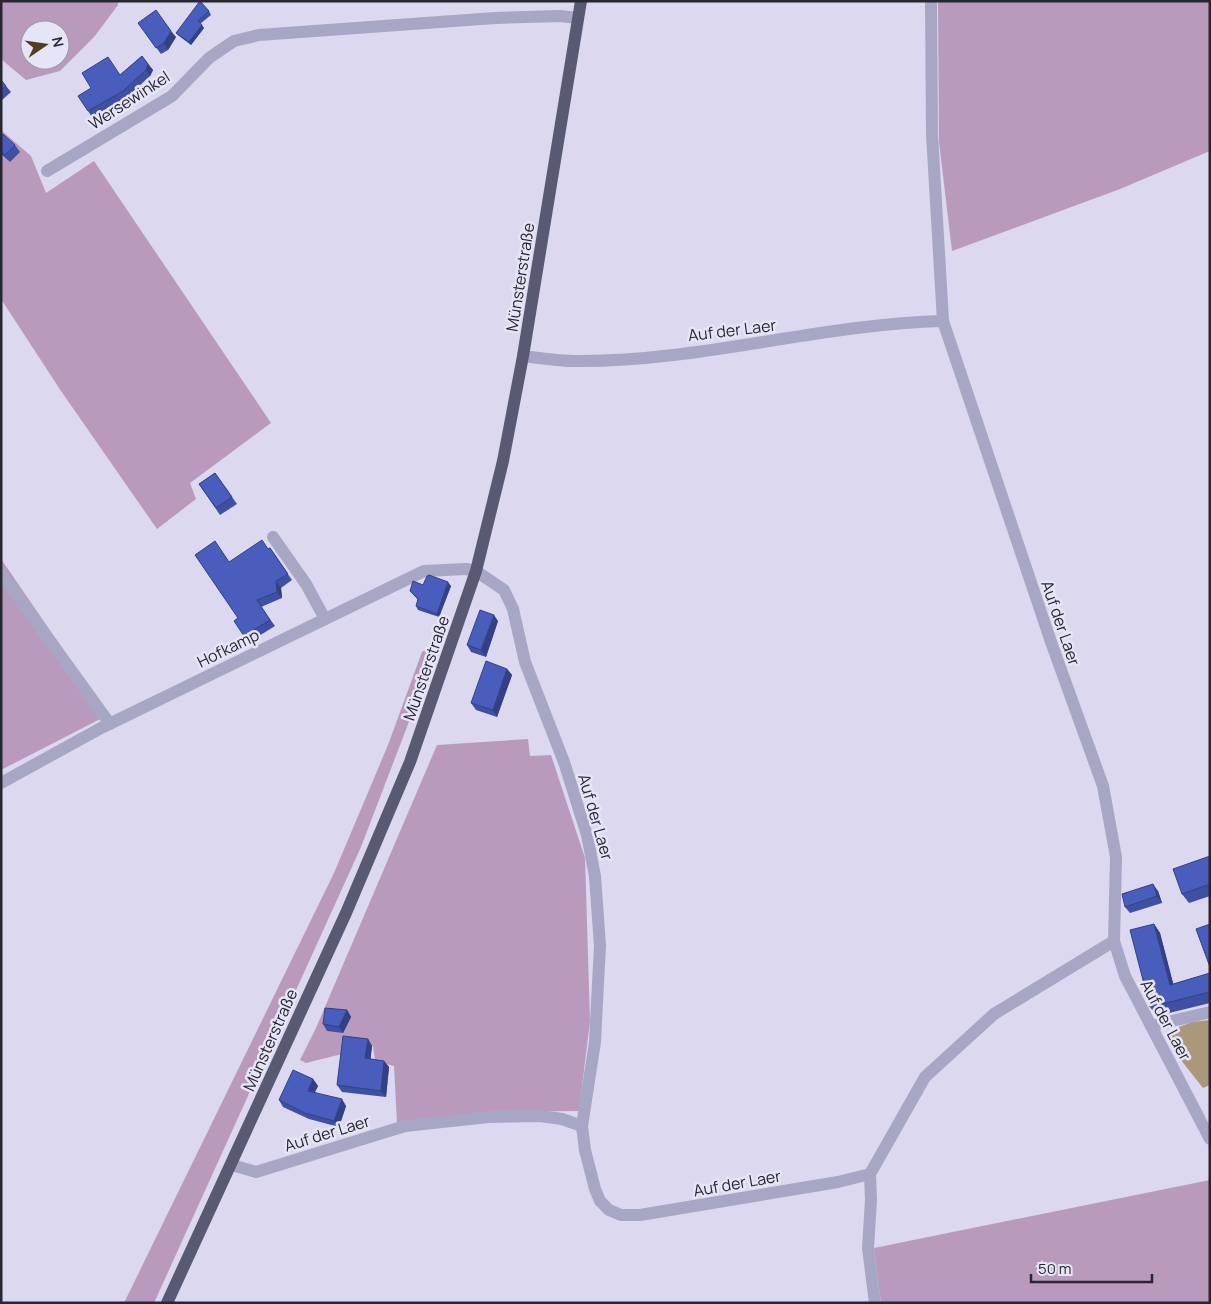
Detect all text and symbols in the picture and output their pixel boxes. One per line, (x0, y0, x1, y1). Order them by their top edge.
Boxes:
north arrow (20, 20, 70, 70)
text: N (48, 35, 69, 49)
street label: Wersewinkel (84, 66, 174, 134)
street label: Münsterstraße (501, 221, 539, 333)
street label: Auf der Laer (687, 314, 777, 346)
street label: Auf der Laer (1036, 578, 1086, 669)
street label: Münsterstraße (398, 612, 454, 724)
street label: Hofkamp (193, 624, 263, 672)
street label: Auf der Laer (573, 771, 619, 863)
street label: Auf der Laer (1136, 976, 1197, 1064)
street label: Münsterstraße (238, 985, 302, 1095)
street label: Auf der Laer (281, 1109, 373, 1156)
street label: Auf der Laer (692, 1164, 783, 1202)
scale bar (1031, 1252, 1152, 1284)
text: 50 m (1038, 1258, 1072, 1279)

